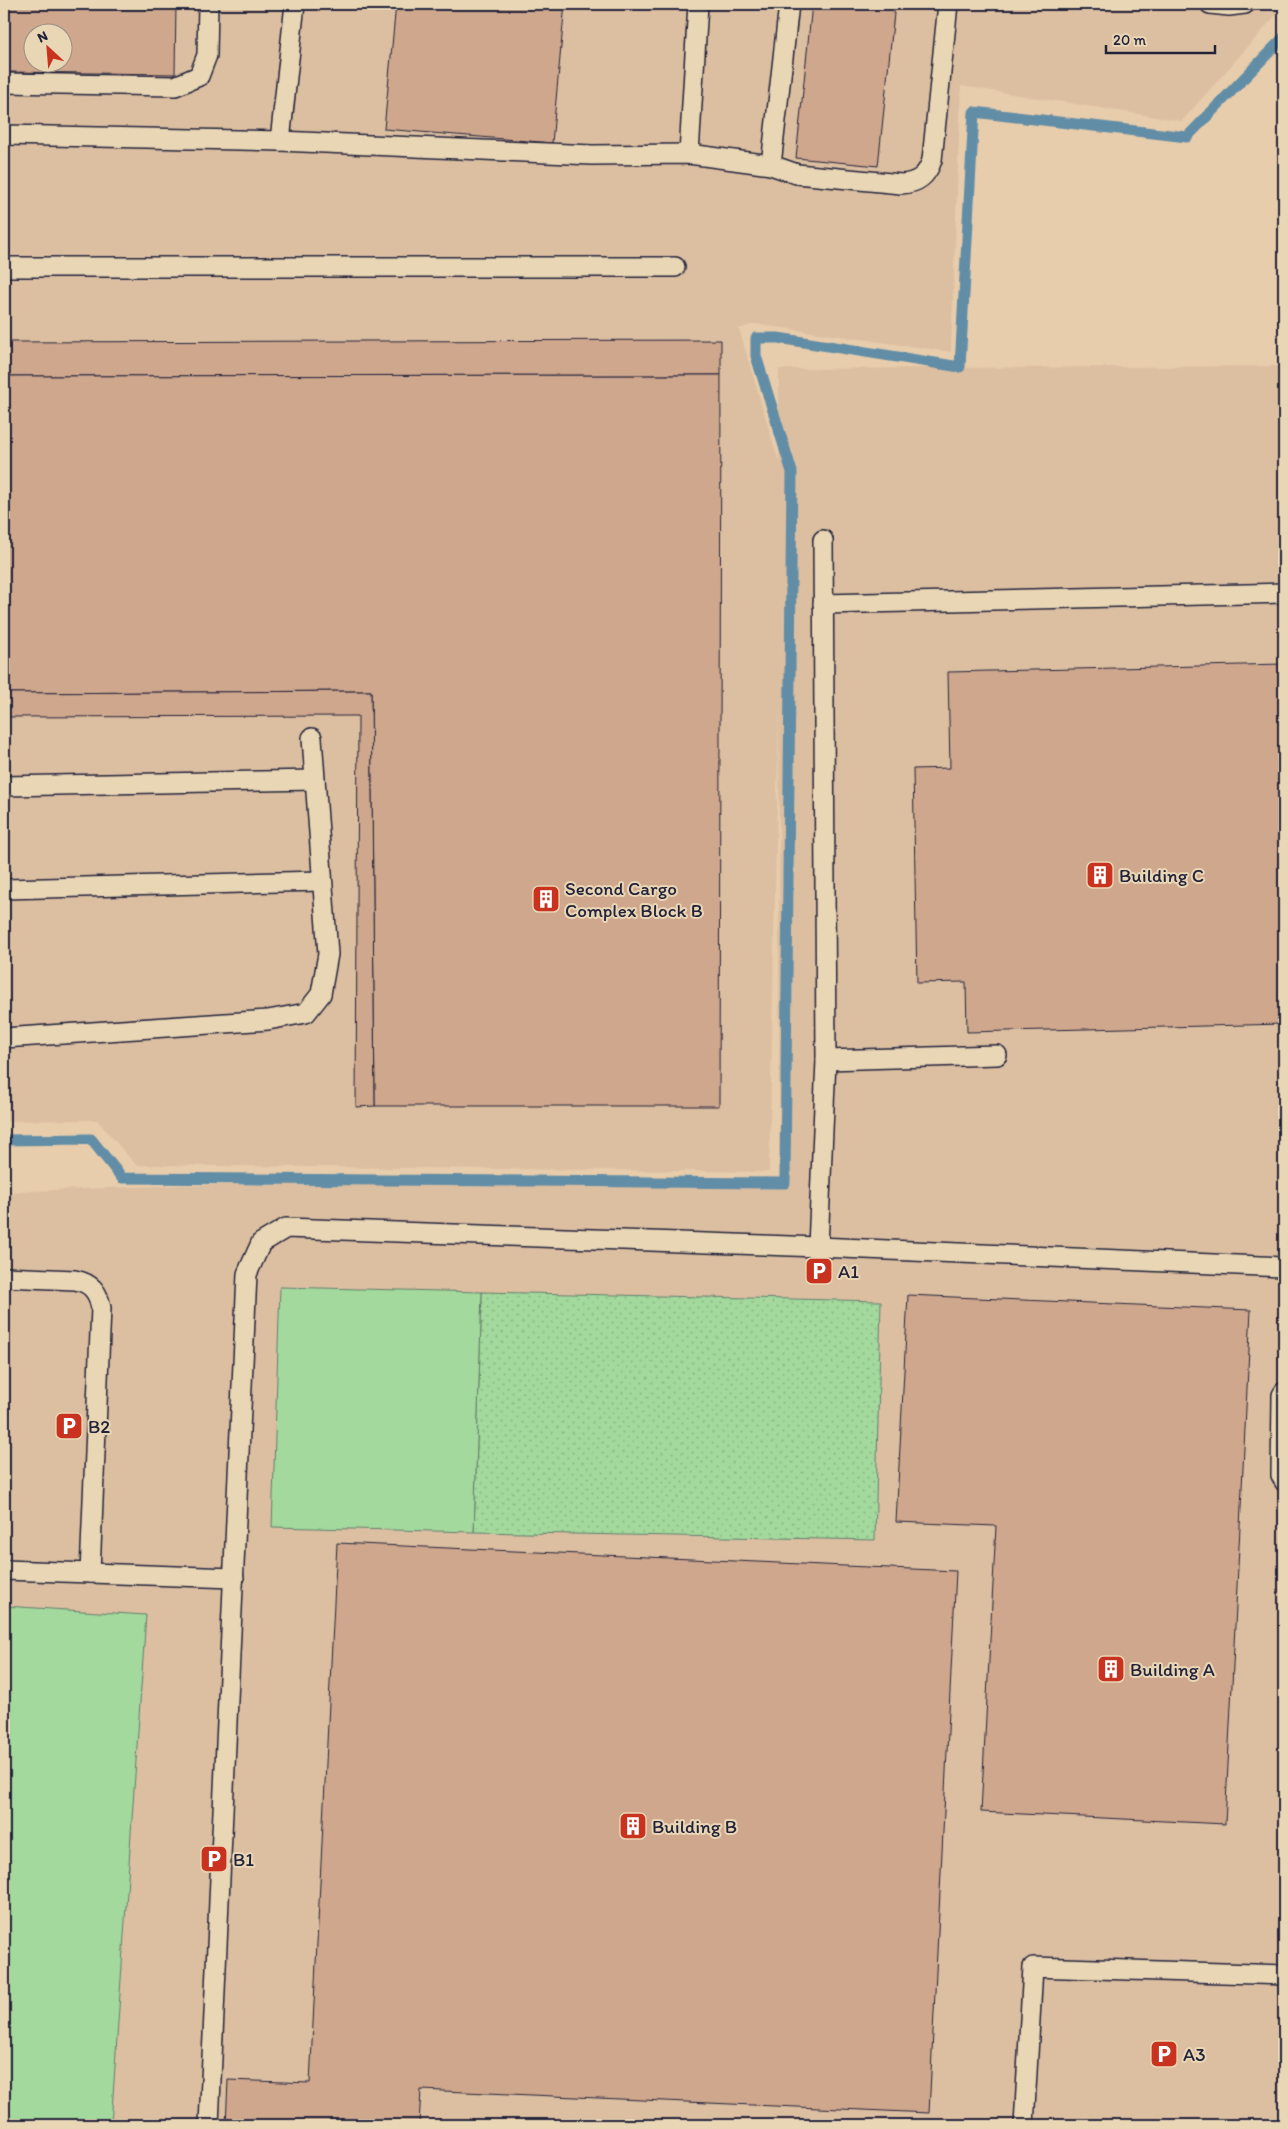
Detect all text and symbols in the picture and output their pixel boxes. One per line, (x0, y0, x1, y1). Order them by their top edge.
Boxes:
north arrow (22, 22, 72, 72)
scale bar (1106, 22, 1214, 54)
text: N (35, 27, 50, 46)
text: 20 m (1113, 31, 1147, 49)
building icon: Building C (1085, 860, 1115, 890)
place label: Building C (1119, 864, 1204, 887)
place label: Second Cargo Complex Block B (565, 877, 703, 922)
building icon: Second Cargo Complex Block B (531, 884, 561, 914)
parking icon: A1 (804, 1256, 834, 1286)
place label: A1 (838, 1260, 859, 1283)
parking icon: B2 (54, 1411, 84, 1441)
place label: B2 (88, 1415, 110, 1438)
building icon: Building A (1096, 1654, 1126, 1684)
place label: Building A (1130, 1658, 1215, 1681)
building icon: Building B (618, 1811, 648, 1841)
place label: Building B (652, 1815, 737, 1838)
parking icon: B1 (199, 1844, 229, 1874)
place label: B1 (233, 1848, 254, 1871)
parking icon: A3 (1149, 2039, 1179, 2069)
place label: A3 (1183, 2043, 1206, 2066)

